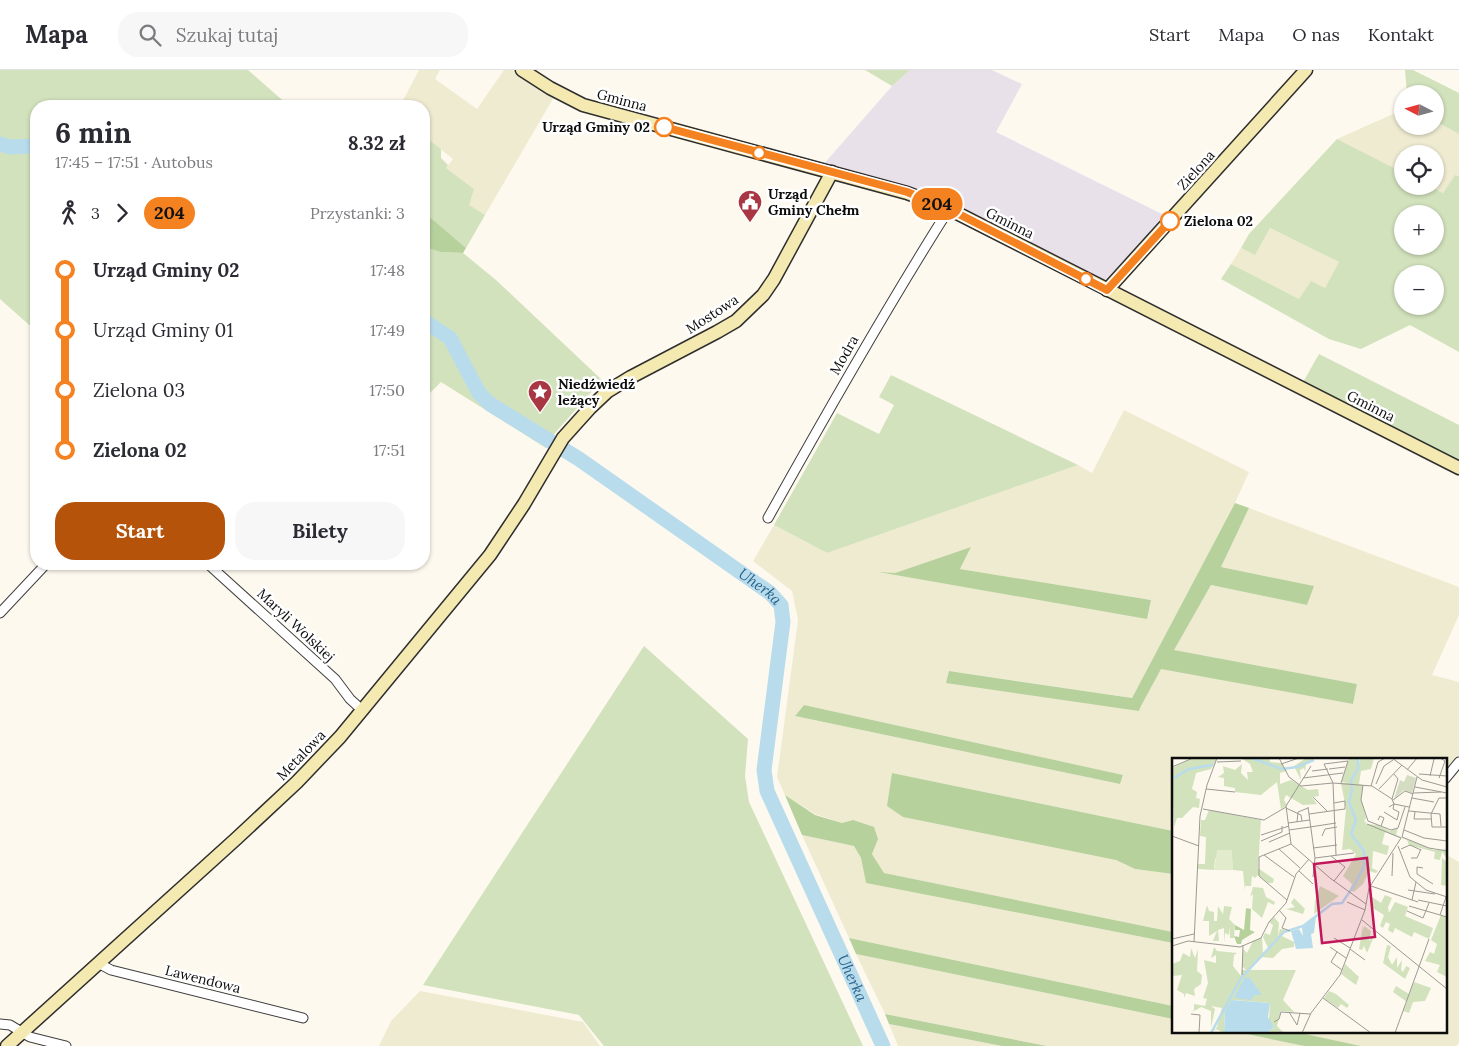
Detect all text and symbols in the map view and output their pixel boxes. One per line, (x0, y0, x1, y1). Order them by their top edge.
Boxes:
search box (118, 12, 468, 57)
text: Mapa (25, 19, 88, 50)
icon: search (136, 21, 164, 49)
text: Szukaj tutaj (176, 23, 278, 47)
text: Start (1149, 23, 1190, 46)
text: Mapa (1218, 23, 1264, 46)
text: O nas (1292, 23, 1340, 46)
text: Kontakt (1368, 23, 1434, 46)
street label: Gminna (595, 85, 649, 115)
north arrow (1394, 85, 1444, 135)
map controls (1394, 85, 1444, 315)
text: 6 min (55, 115, 131, 151)
marker: Urząd Gminy 02 (654, 117, 674, 137)
place label: Urząd Gminy 02 (542, 118, 650, 136)
text: 8.32 zł (348, 131, 405, 155)
button: locate (1394, 145, 1444, 195)
unlabelled marker (752, 146, 766, 160)
street label: Zielona (1173, 146, 1219, 194)
text: 17:45 – 17:51 · Autobus (55, 152, 213, 172)
place label: Urząd Gminy Chełm (768, 185, 860, 219)
line badge: 204 (908, 188, 966, 220)
public building icon: Urząd Gminy Chełm (737, 189, 763, 223)
text: 204 (922, 192, 952, 215)
icon: walk (55, 199, 83, 227)
icon: forward (108, 199, 136, 227)
text: 204 (154, 201, 185, 224)
text: 3 (91, 203, 100, 223)
text: Przystanki: 3 (310, 203, 405, 223)
street label: Gminna (983, 203, 1037, 243)
button: + (1394, 205, 1444, 255)
marker: Zielona 02 (1160, 211, 1180, 231)
place label: Zielona 02 (1184, 212, 1253, 230)
text: Urząd Gminy 02 (93, 258, 239, 282)
text: 17:48 (370, 260, 405, 280)
button: − (1394, 265, 1444, 315)
unlabelled marker (1079, 272, 1093, 286)
street label: Mostowa (682, 290, 742, 338)
text: Urząd Gminy 01 (93, 318, 233, 342)
text: 17:49 (370, 320, 405, 340)
street label: Modra (826, 332, 862, 378)
place label: Niedźwiedź leżący (558, 375, 635, 409)
text: Zielona 03 (93, 378, 185, 402)
place icon: Niedźwiedź leżący (527, 379, 553, 413)
text: 17:50 (369, 380, 405, 400)
street label: Gminna (1344, 386, 1398, 426)
text: Zielona 02 (93, 438, 187, 462)
text: 17:51 (373, 440, 405, 460)
button: Start (55, 502, 225, 560)
button: Bilety (235, 502, 405, 560)
water label: Uherka (735, 564, 787, 609)
street label: Maryli Wolskiej (253, 584, 339, 666)
street label: Metalowa (273, 726, 329, 784)
inset map (1172, 758, 1446, 1034)
water label: Uherka (834, 951, 872, 1005)
street label: Lawendowa (163, 961, 243, 997)

